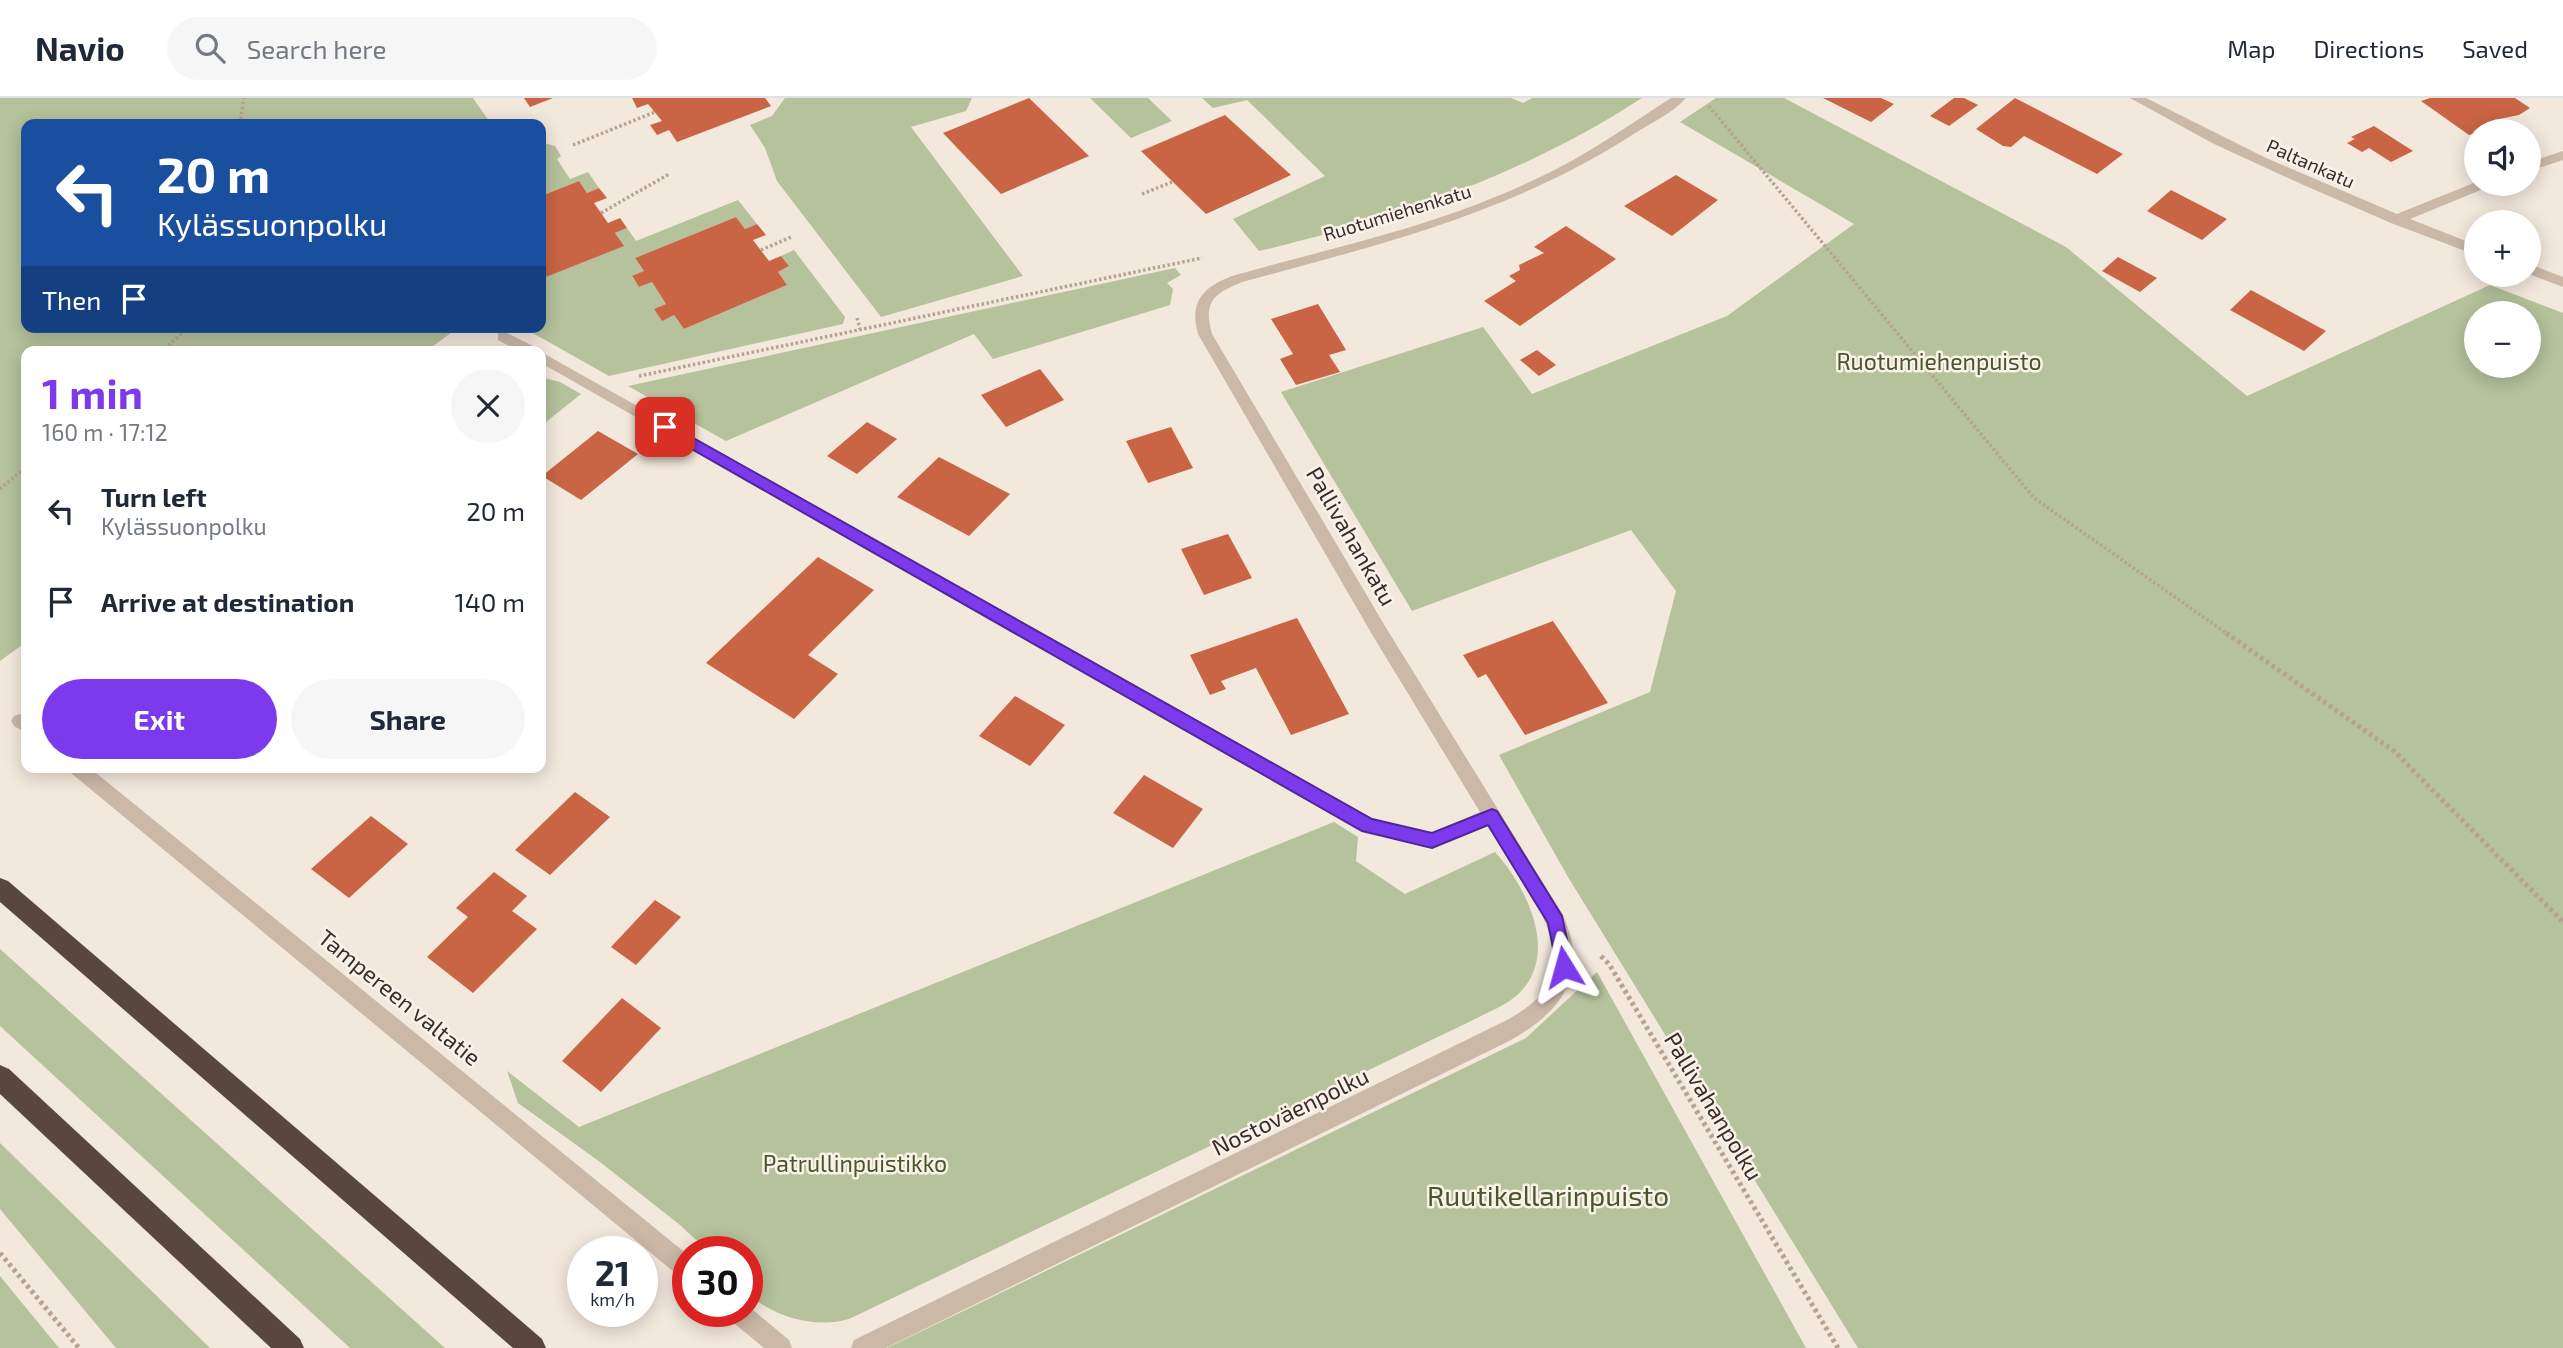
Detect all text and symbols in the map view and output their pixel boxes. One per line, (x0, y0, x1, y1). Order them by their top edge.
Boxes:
search box (167, 17, 657, 80)
text: Navio (35, 28, 125, 68)
icon: search (191, 29, 229, 67)
text: Search here (247, 33, 386, 64)
text: Map (2227, 34, 2275, 63)
text: Directions (2313, 34, 2424, 63)
text: Saved (2462, 34, 2528, 63)
map controls (2464, 119, 2541, 378)
button: sound (2464, 119, 2541, 196)
street label: Paltankatu (2263, 133, 2359, 193)
text: 20 m (157, 144, 270, 203)
icon: left (42, 147, 133, 238)
street label: Ruotumiehenkatu (1320, 179, 1474, 245)
text: Kylässuonpolku (157, 204, 387, 242)
button: + (2464, 210, 2541, 287)
icon: arrive (115, 280, 153, 318)
text: Then (42, 284, 101, 315)
button: − (2464, 301, 2541, 378)
park label: Ruotumiehenpuisto (1836, 347, 2042, 375)
text: 1 min (42, 367, 143, 417)
button: close (451, 369, 525, 443)
pin (635, 397, 695, 457)
icon: arrive (646, 408, 684, 446)
text: 160 m · 17:12 (42, 418, 168, 446)
street label: Pallivahankatu (1301, 462, 1403, 610)
text: Turn left (101, 481, 207, 512)
icon: left (42, 492, 80, 530)
text: 20 m (466, 495, 525, 526)
text: Kylässuonpolku (101, 512, 267, 540)
icon: arrive (42, 583, 80, 621)
text: Arrive at destination (101, 586, 354, 617)
text: 140 m (454, 586, 525, 617)
button: Exit (42, 679, 277, 759)
button: Share (291, 679, 525, 759)
street label: Tampereen valtatie (313, 923, 487, 1071)
position arrow (1527, 930, 1601, 1004)
street label: Pallivahanpolku (1659, 1027, 1769, 1185)
street label: Nostoväenpolku (1207, 1061, 1373, 1161)
park label: Patrullinpuistikko (763, 1149, 947, 1177)
park label: Ruutikellarinpuisto (1427, 1178, 1669, 1212)
speed limit sign: 30 (672, 1236, 763, 1327)
text: 21 (595, 1251, 630, 1293)
text: km/h (590, 1288, 635, 1310)

